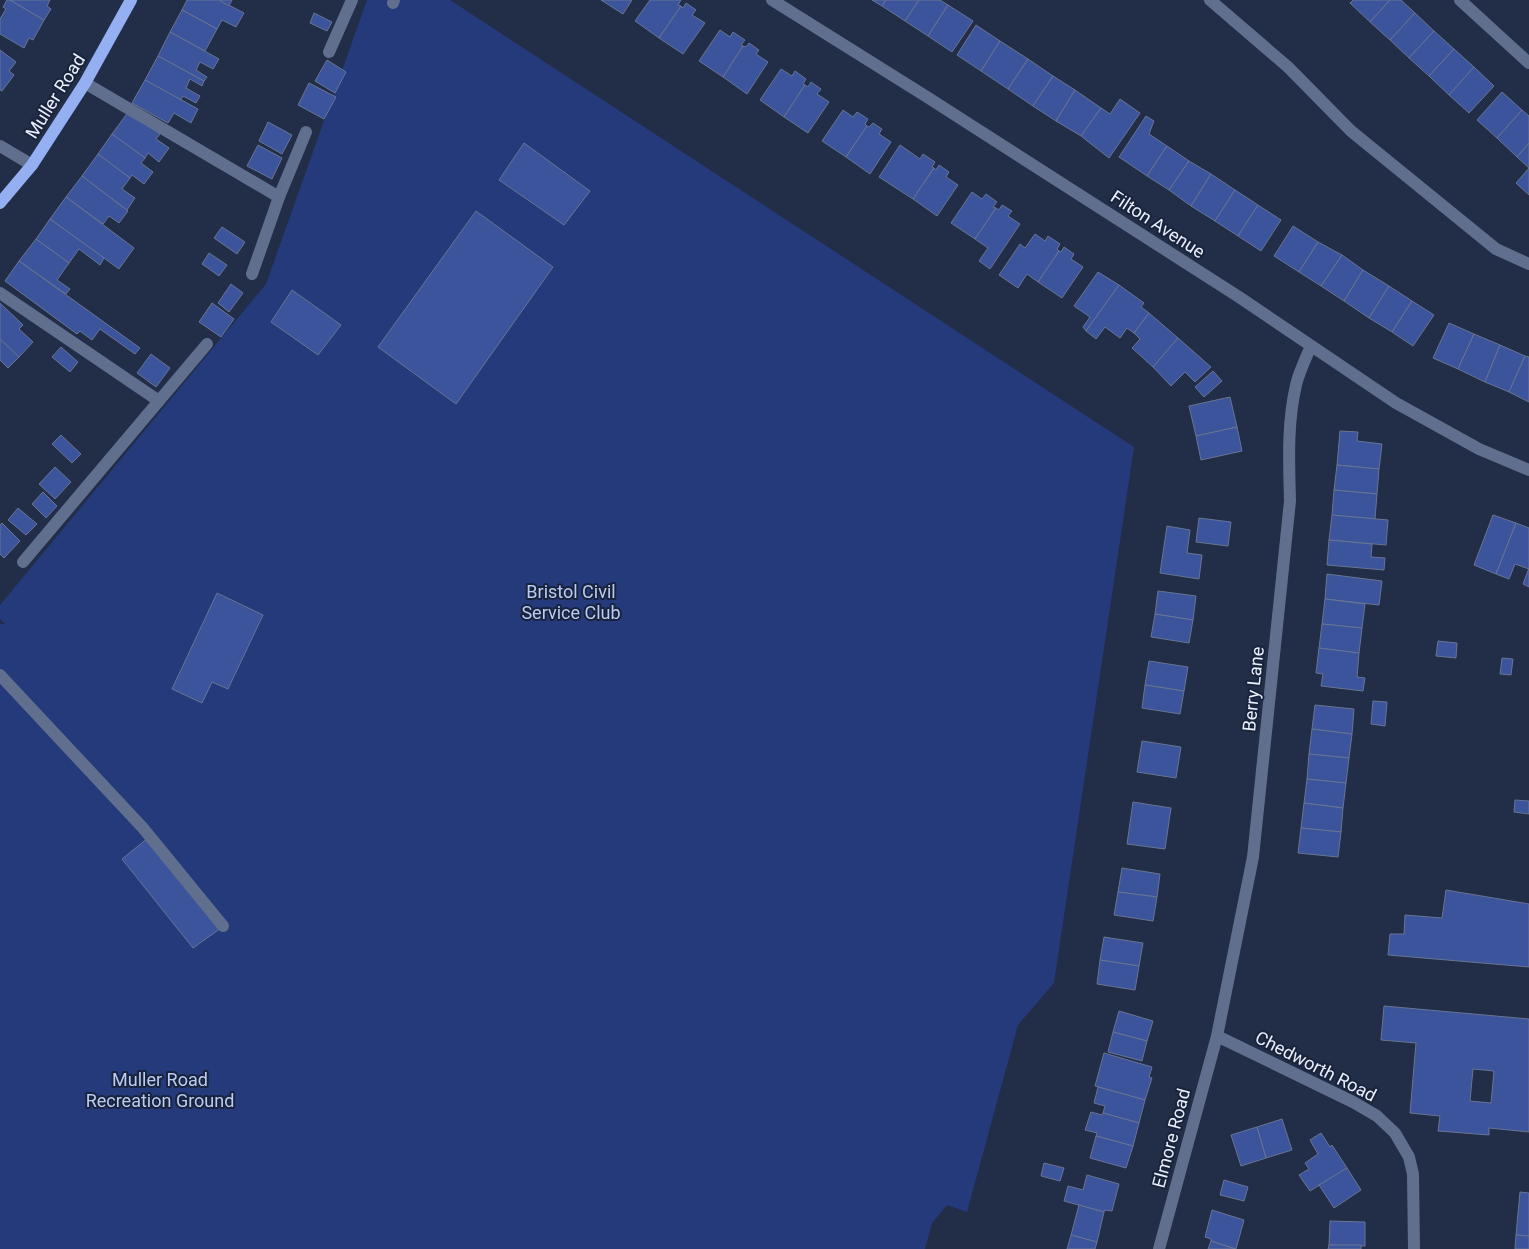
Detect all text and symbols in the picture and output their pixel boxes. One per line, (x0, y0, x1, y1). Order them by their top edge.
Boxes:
street label: Muller Road (21, 50, 89, 142)
street label: Filton Avenue (1107, 186, 1209, 262)
park label: Bristol Civil Service Club (521, 581, 621, 623)
street label: Berry Lane (1238, 646, 1268, 732)
street label: Chedworth Road (1252, 1026, 1380, 1106)
park label: Muller Road Recreation Ground (86, 1069, 234, 1111)
street label: Elmore Road (1148, 1086, 1194, 1190)

